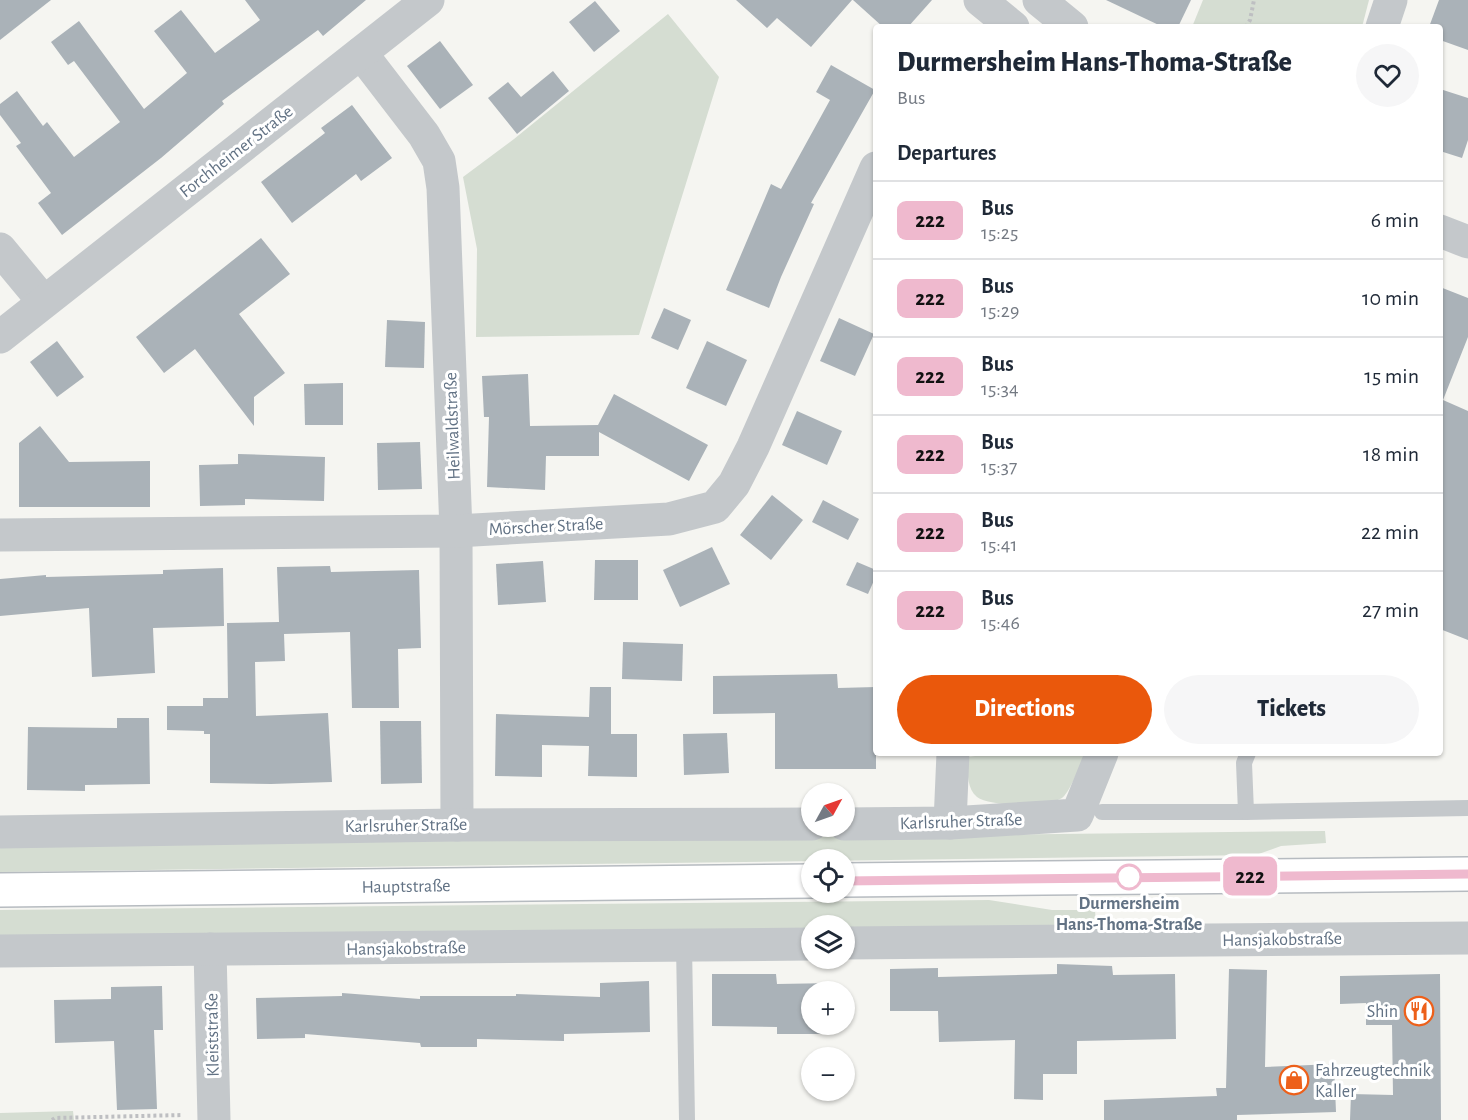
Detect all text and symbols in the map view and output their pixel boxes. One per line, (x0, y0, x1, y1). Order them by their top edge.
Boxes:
button: heart (1356, 44, 1419, 107)
text: Durmersheim Hans-Thoma-Straße (897, 49, 1292, 77)
text: Bus (897, 88, 925, 108)
street label: Forchheimer Straße (177, 102, 296, 201)
text: Departures (897, 142, 997, 164)
text: Bus (981, 197, 1014, 219)
text: 6 min (1371, 209, 1419, 231)
text: 222 (915, 210, 945, 231)
text: 15:25 (981, 223, 1018, 243)
text: Bus (981, 275, 1014, 297)
text: 10 min (1362, 287, 1419, 309)
text: 222 (915, 288, 945, 309)
text: 15:29 (981, 301, 1019, 321)
text: Bus (981, 353, 1014, 375)
text: 15 min (1364, 365, 1419, 387)
text: 222 (915, 366, 945, 387)
street label: Heilwaldstraße (442, 372, 464, 480)
text: 15:34 (981, 379, 1019, 399)
text: Bus (981, 431, 1014, 453)
text: 18 min (1363, 443, 1419, 465)
text: 222 (915, 444, 945, 465)
text: 15:37 (981, 457, 1017, 477)
text: Bus (981, 509, 1014, 531)
street label: Mörscher Straße (488, 515, 604, 539)
text: 22 min (1361, 521, 1419, 543)
text: 222 (915, 522, 945, 543)
text: 15:41 (981, 535, 1017, 555)
text: Bus (981, 587, 1014, 609)
text: 27 min (1362, 599, 1419, 621)
text: 222 (915, 600, 945, 621)
text: 15:46 (981, 613, 1020, 633)
button: Directions (897, 675, 1152, 744)
button: Tickets (1164, 675, 1419, 744)
north arrow (801, 783, 855, 837)
map controls (801, 783, 855, 1101)
street label: Karlsruher Straße (899, 811, 1023, 833)
street label: Karlsruher Straße (345, 816, 467, 836)
button: locate (801, 849, 855, 903)
line badge: 222 (1216, 856, 1284, 896)
marker: Durmersheim Hans-Thoma-Straße (1116, 864, 1142, 890)
text: 222 (1235, 866, 1265, 887)
street label: Hauptstraße (361, 877, 451, 897)
place label: Durmersheim Hans-Thoma-Straße (1056, 895, 1202, 934)
button: layers (801, 915, 855, 969)
street label: Hansjakobstraße (1222, 930, 1342, 950)
street label: Hansjakobstraße (346, 939, 466, 959)
button: + (801, 981, 855, 1035)
street label: Kleiststraße (203, 993, 223, 1077)
restaurant icon: Shin (1403, 995, 1435, 1027)
place label: Shin (1367, 1003, 1398, 1021)
button: − (801, 1047, 855, 1101)
place label: Fahrzeugtechnik Kaller (1315, 1062, 1432, 1101)
shop icon: Fahrzeugtechnik Kaller (1278, 1064, 1310, 1096)

